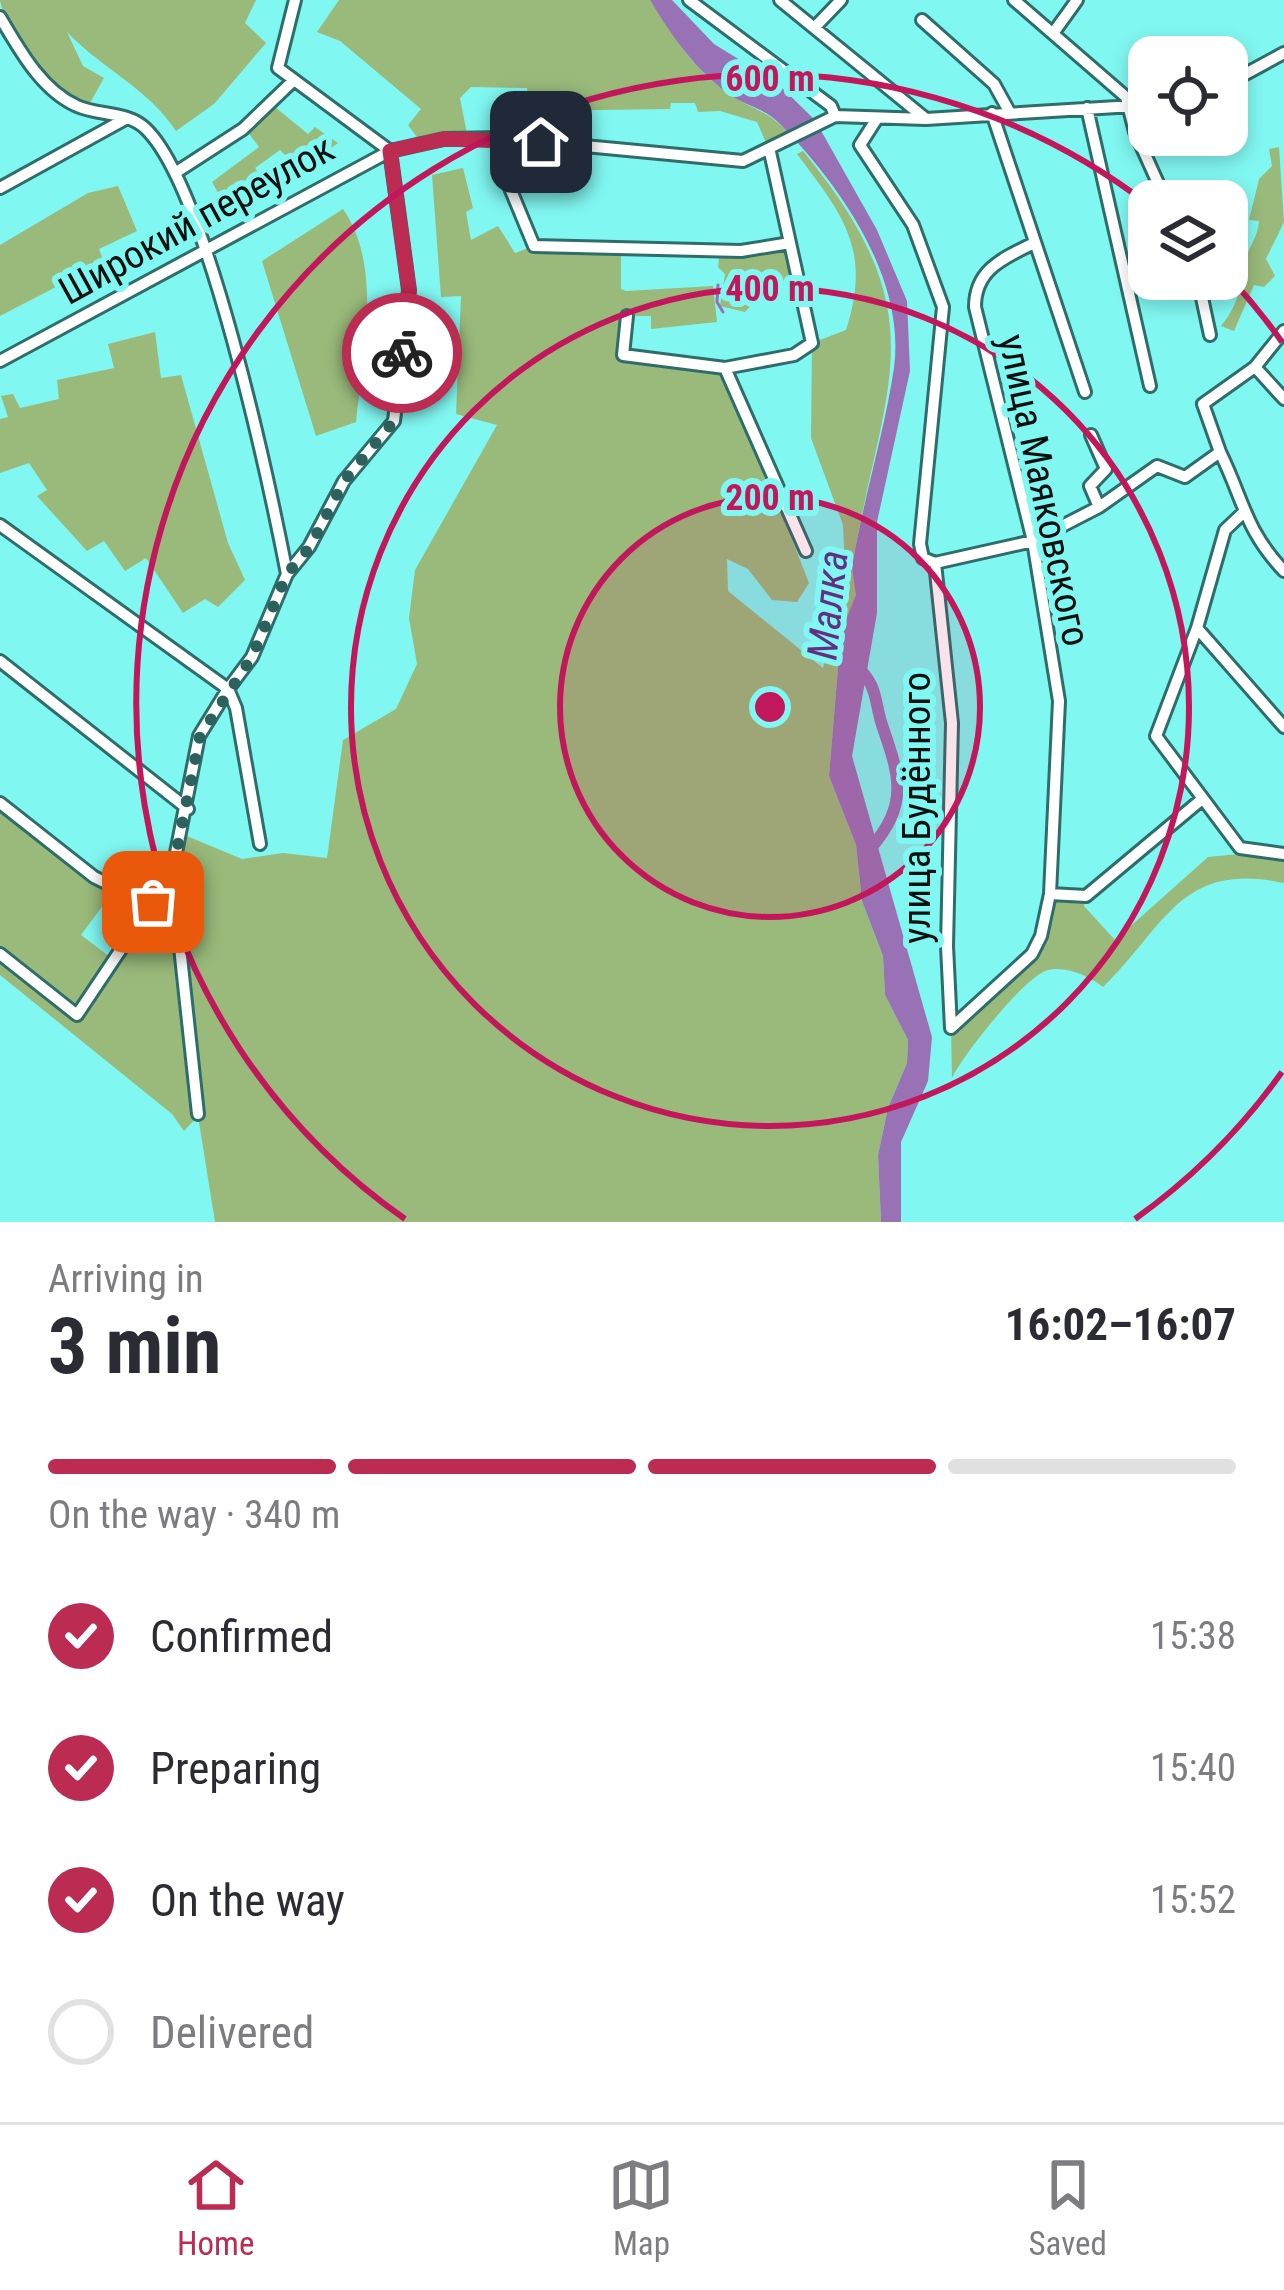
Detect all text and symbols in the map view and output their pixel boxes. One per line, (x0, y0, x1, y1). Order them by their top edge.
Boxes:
map controls (1128, 36, 1248, 300)
button: locate (1128, 36, 1248, 156)
text: 600 m (725, 58, 815, 100)
pin (490, 91, 592, 193)
icon: home (508, 109, 574, 175)
street label: Широкий переулок (51, 125, 342, 314)
button: layers (1128, 180, 1248, 300)
text: 400 m (725, 268, 815, 310)
courier (342, 293, 462, 413)
icon: bike (369, 320, 435, 386)
street label: улица Маяковского (989, 330, 1100, 650)
text: 200 m (725, 477, 815, 519)
water label: Малка (797, 548, 858, 662)
street label: улица Будённого (894, 672, 940, 944)
centre of rings (749, 686, 791, 728)
pin (102, 851, 204, 953)
icon: bag (120, 869, 186, 935)
text: Arriving in (48, 1256, 204, 1302)
text: 16:02–16:07 (1005, 1298, 1236, 1351)
text: 3 min (48, 1301, 221, 1392)
text: On the way · 340 m (48, 1492, 340, 1538)
icon: check (48, 1603, 114, 1669)
text: Confirmed (150, 1610, 333, 1663)
text: 15:38 (1150, 1613, 1236, 1659)
icon: check (48, 1735, 114, 1801)
text: Preparing (150, 1742, 321, 1795)
text: 15:40 (1150, 1745, 1236, 1791)
icon: check (48, 1867, 114, 1933)
text: On the way (150, 1874, 345, 1927)
text: 15:52 (1150, 1877, 1236, 1923)
text: Delivered (150, 2006, 314, 2059)
tab: Home (177, 2152, 254, 2263)
tab: Map (608, 2152, 674, 2263)
tab: Saved (1029, 2152, 1107, 2263)

